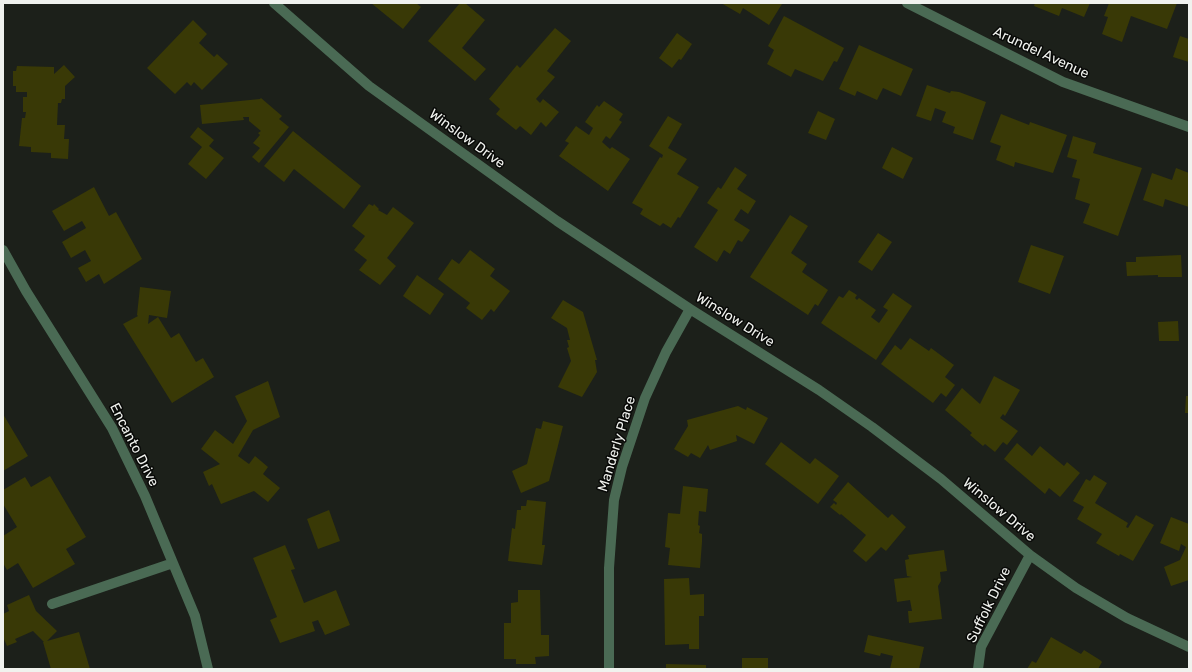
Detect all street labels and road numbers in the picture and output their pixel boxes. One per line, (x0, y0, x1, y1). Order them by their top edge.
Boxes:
street label: Arundel Avenue (990, 23, 1092, 83)
street label: Winslow Drive (426, 106, 508, 172)
street label: Winslow Drive (692, 289, 778, 351)
street label: Manderly Place (594, 394, 640, 494)
street label: Encanto Drive (106, 400, 162, 490)
street label: Winslow Drive (959, 475, 1039, 545)
street label: Suffolk Drive (963, 564, 1015, 646)

